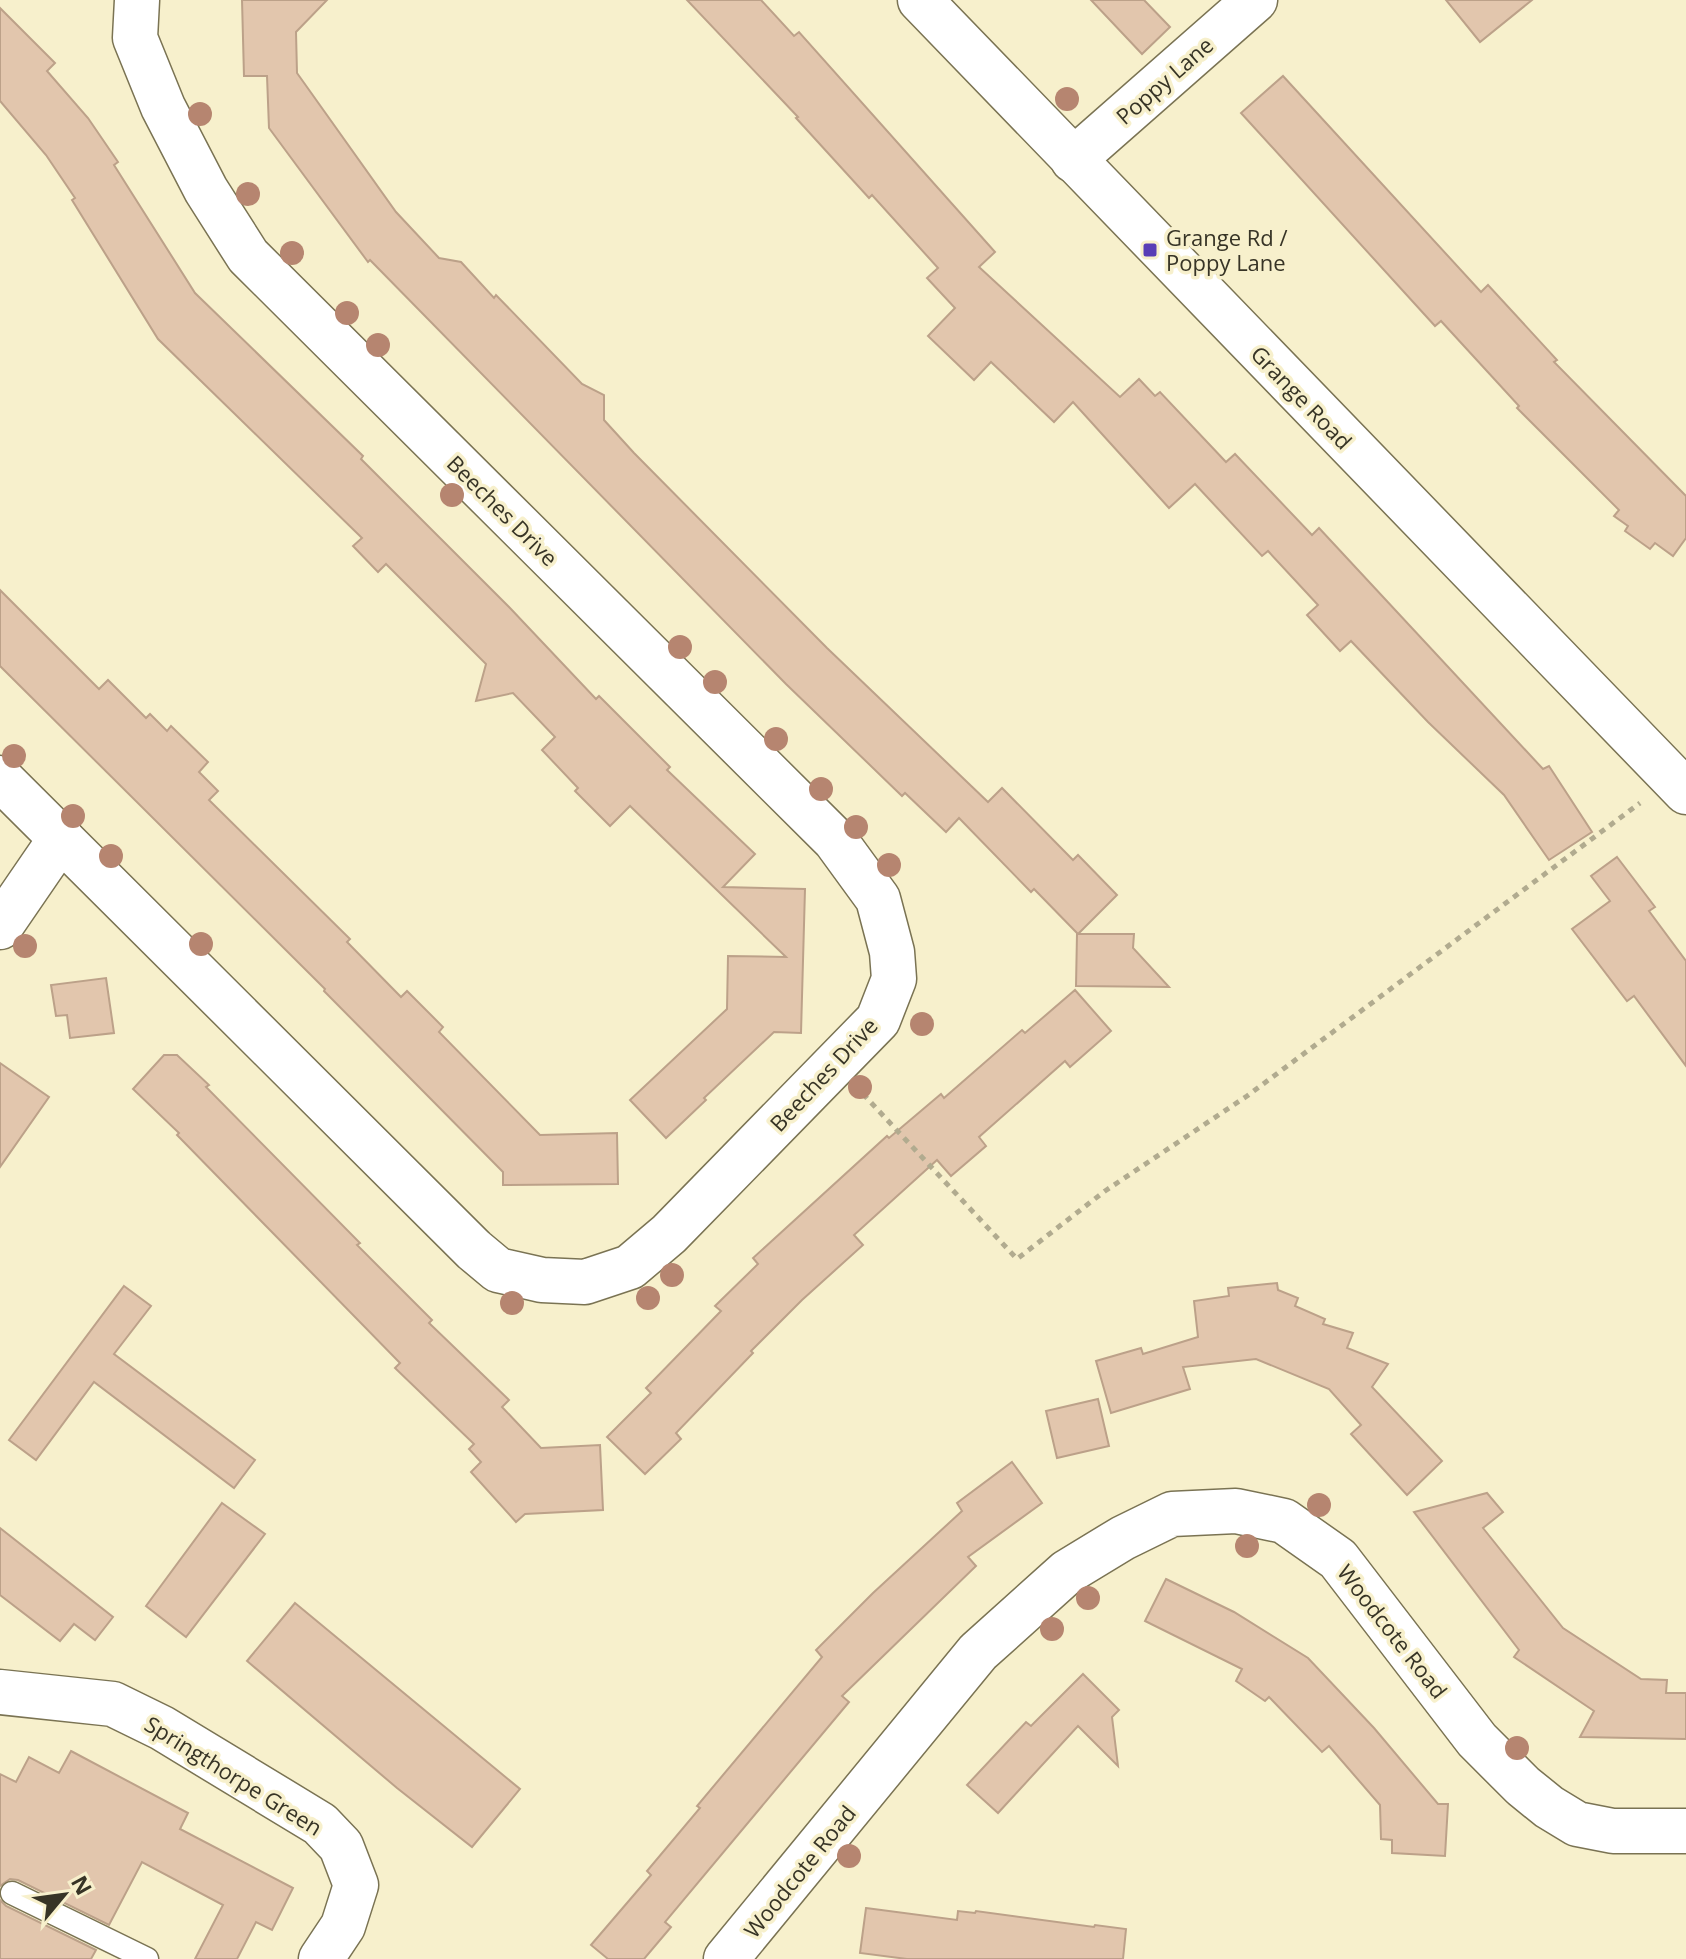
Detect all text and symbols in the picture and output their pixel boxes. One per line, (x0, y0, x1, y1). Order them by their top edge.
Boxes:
street label: Poppy Lane (1109, 29, 1219, 131)
place label: Grange Rd / Poppy Lane (1166, 222, 1288, 277)
marker: Grange Rd / Poppy Lane (1141, 241, 1159, 259)
street label: Grange Road (1245, 339, 1359, 455)
street label: Beeches Drive (441, 448, 565, 572)
street label: Beeches Drive (762, 1011, 884, 1137)
street label: Woodcote Road (1331, 1558, 1455, 1704)
street label: Springthorpe Green (140, 1708, 328, 1842)
street label: Woodcote Road (736, 1798, 862, 1944)
north arrow (24, 1855, 104, 1935)
text: N (65, 1870, 100, 1900)

